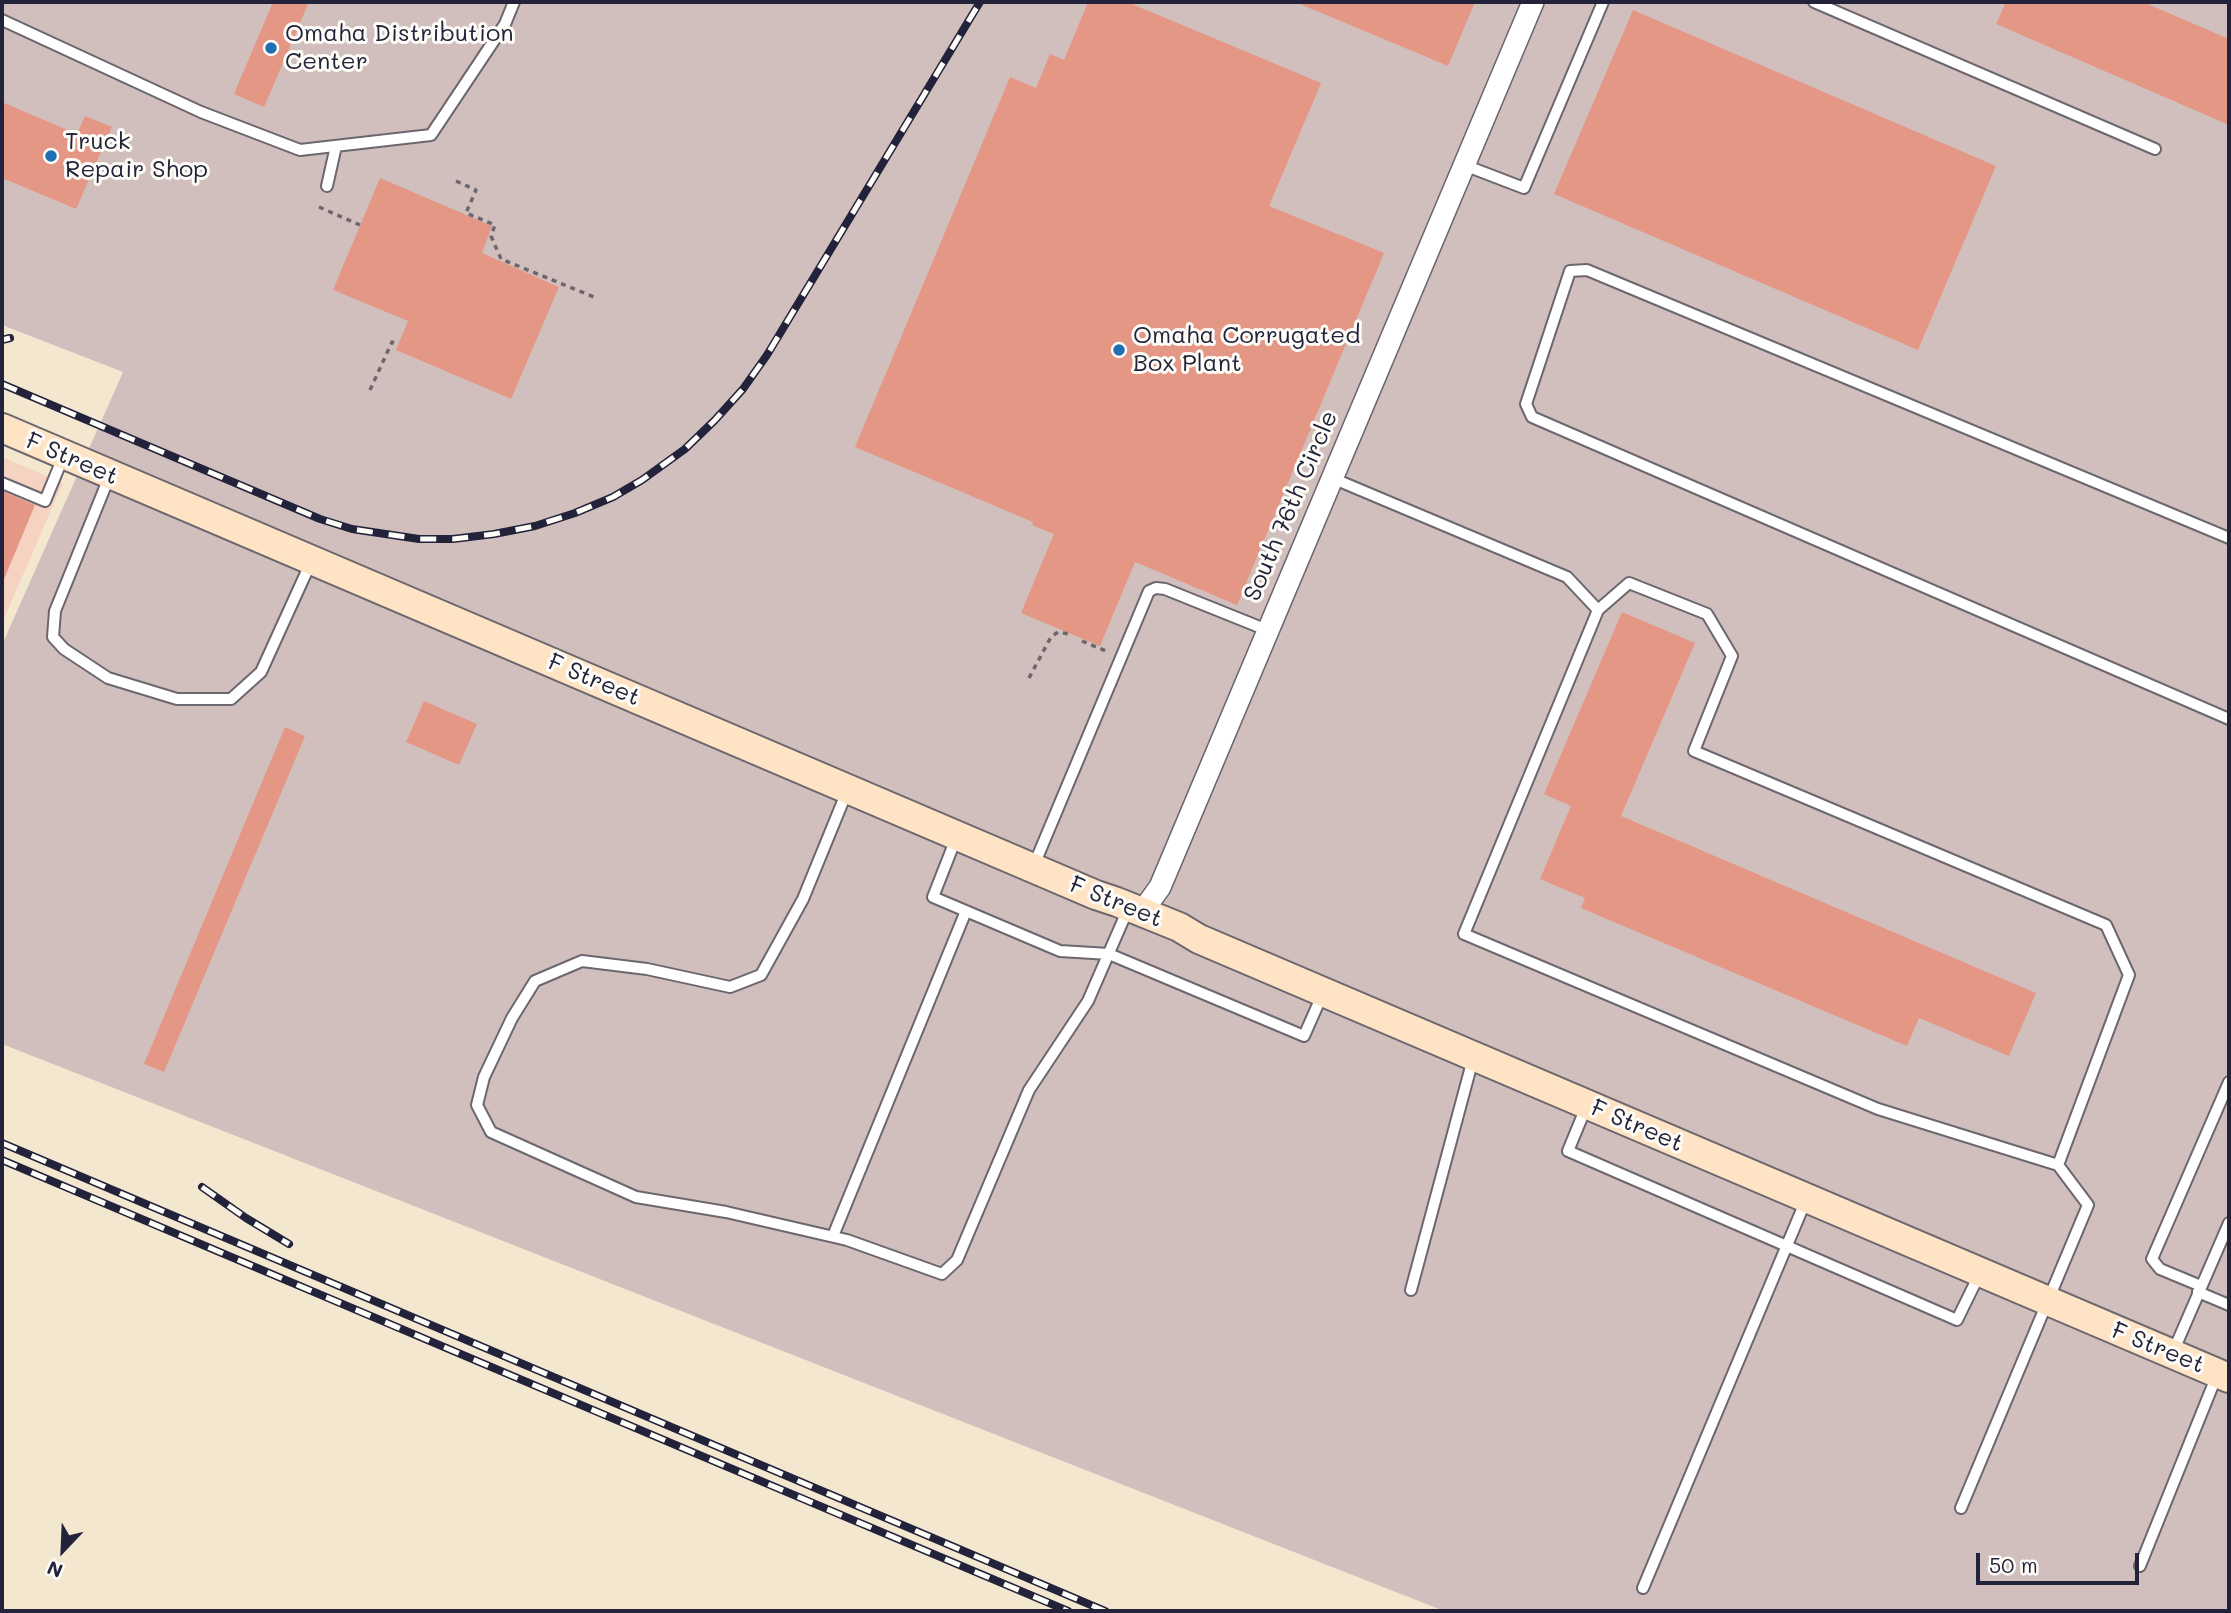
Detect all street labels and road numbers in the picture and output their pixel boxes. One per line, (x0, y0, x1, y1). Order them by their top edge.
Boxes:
street label: South 76th Circle (1238, 407, 1344, 605)
street label: F Street (22, 427, 122, 491)
street label: F Street (544, 648, 644, 712)
street label: F Street (1065, 870, 1167, 934)
street label: F Street (1587, 1094, 1687, 1158)
street label: F Street (2107, 1316, 2209, 1380)

